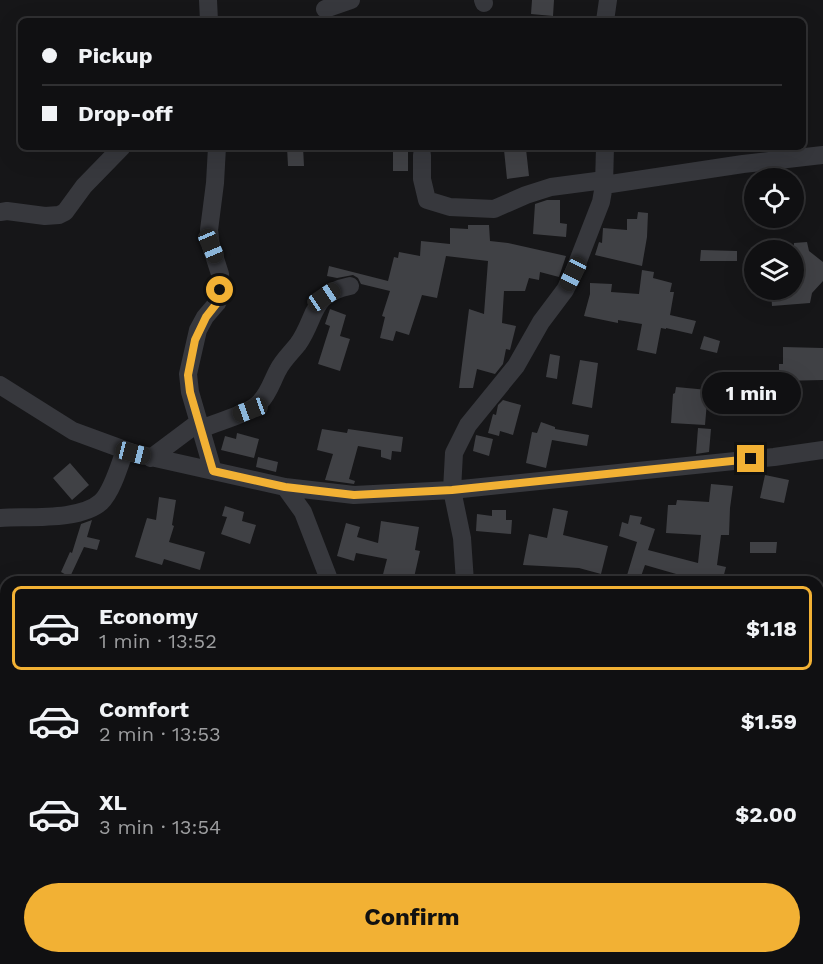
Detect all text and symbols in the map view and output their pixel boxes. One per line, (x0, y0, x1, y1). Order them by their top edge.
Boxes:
text: Pickup (78, 43, 153, 68)
text: Drop-off (78, 101, 173, 126)
map controls (744, 168, 804, 300)
button: locate (744, 168, 804, 228)
car (196, 226, 226, 266)
button: layers (744, 240, 804, 300)
car (557, 254, 589, 294)
route start (206, 276, 233, 303)
car (304, 279, 344, 315)
callout: 1 min (702, 372, 801, 414)
text: 1 min (726, 381, 777, 405)
car (230, 395, 270, 425)
car (113, 440, 153, 466)
route end (737, 445, 764, 472)
icon: car (27, 601, 81, 655)
text: Economy (99, 604, 198, 629)
text: $1.18 (746, 616, 797, 641)
text: 1 min · 13:52 (99, 629, 217, 653)
icon: car (27, 694, 81, 748)
text: Comfort (99, 697, 189, 722)
text: $1.59 (741, 709, 797, 734)
text: 2 min · 13:53 (99, 722, 221, 746)
icon: car (27, 787, 81, 841)
text: XL (99, 790, 127, 815)
text: $2.00 (735, 802, 797, 827)
text: 3 min · 13:54 (99, 815, 221, 839)
button: Confirm (24, 883, 800, 952)

